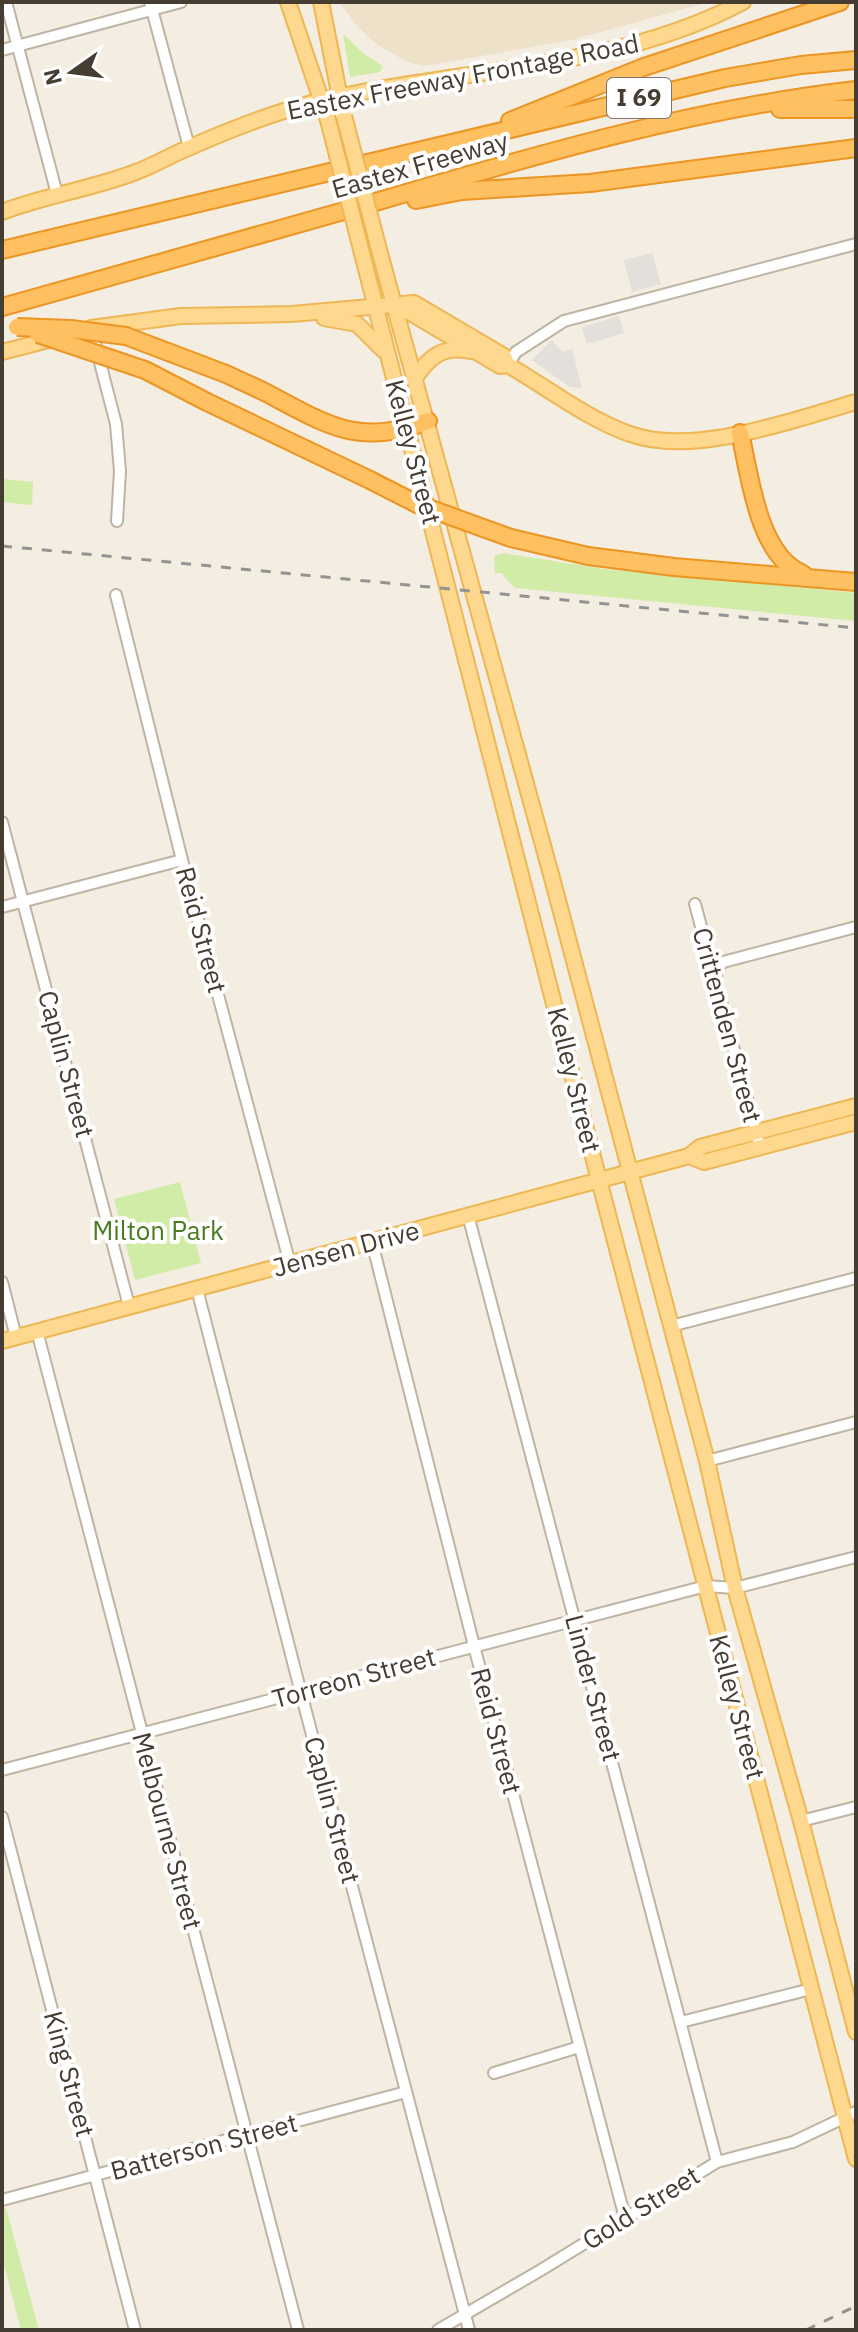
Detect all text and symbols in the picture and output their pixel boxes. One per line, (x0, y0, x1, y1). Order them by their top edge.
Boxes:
street label: Eastex Freeway Frontage Road (284, 25, 642, 127)
north arrow (32, 32, 112, 112)
text: N (36, 66, 68, 88)
road number: I 69 (607, 78, 671, 118)
street label: Eastex Freeway (327, 123, 512, 205)
street label: Kelley Street (378, 376, 450, 528)
street label: Reid Street (169, 863, 235, 997)
street label: Crittenden Street (686, 923, 770, 1126)
street label: Caplin Street (31, 986, 103, 1141)
street label: Kelley Street (540, 1004, 609, 1156)
street label: Jensen Drive (269, 1212, 423, 1284)
park label: Milton Park (92, 1213, 224, 1247)
street label: Linder Street (558, 1611, 630, 1765)
street label: Kelley Street (702, 1631, 774, 1783)
street label: Torreon Street (268, 1639, 439, 1715)
street label: Reid Street (464, 1664, 530, 1798)
street label: Melbourne Street (125, 1728, 211, 1933)
street label: Caplin Street (297, 1732, 369, 1887)
street label: King Street (37, 2007, 103, 2140)
street label: Batterson Street (107, 2105, 301, 2187)
street label: Gold Street (575, 2158, 706, 2257)

